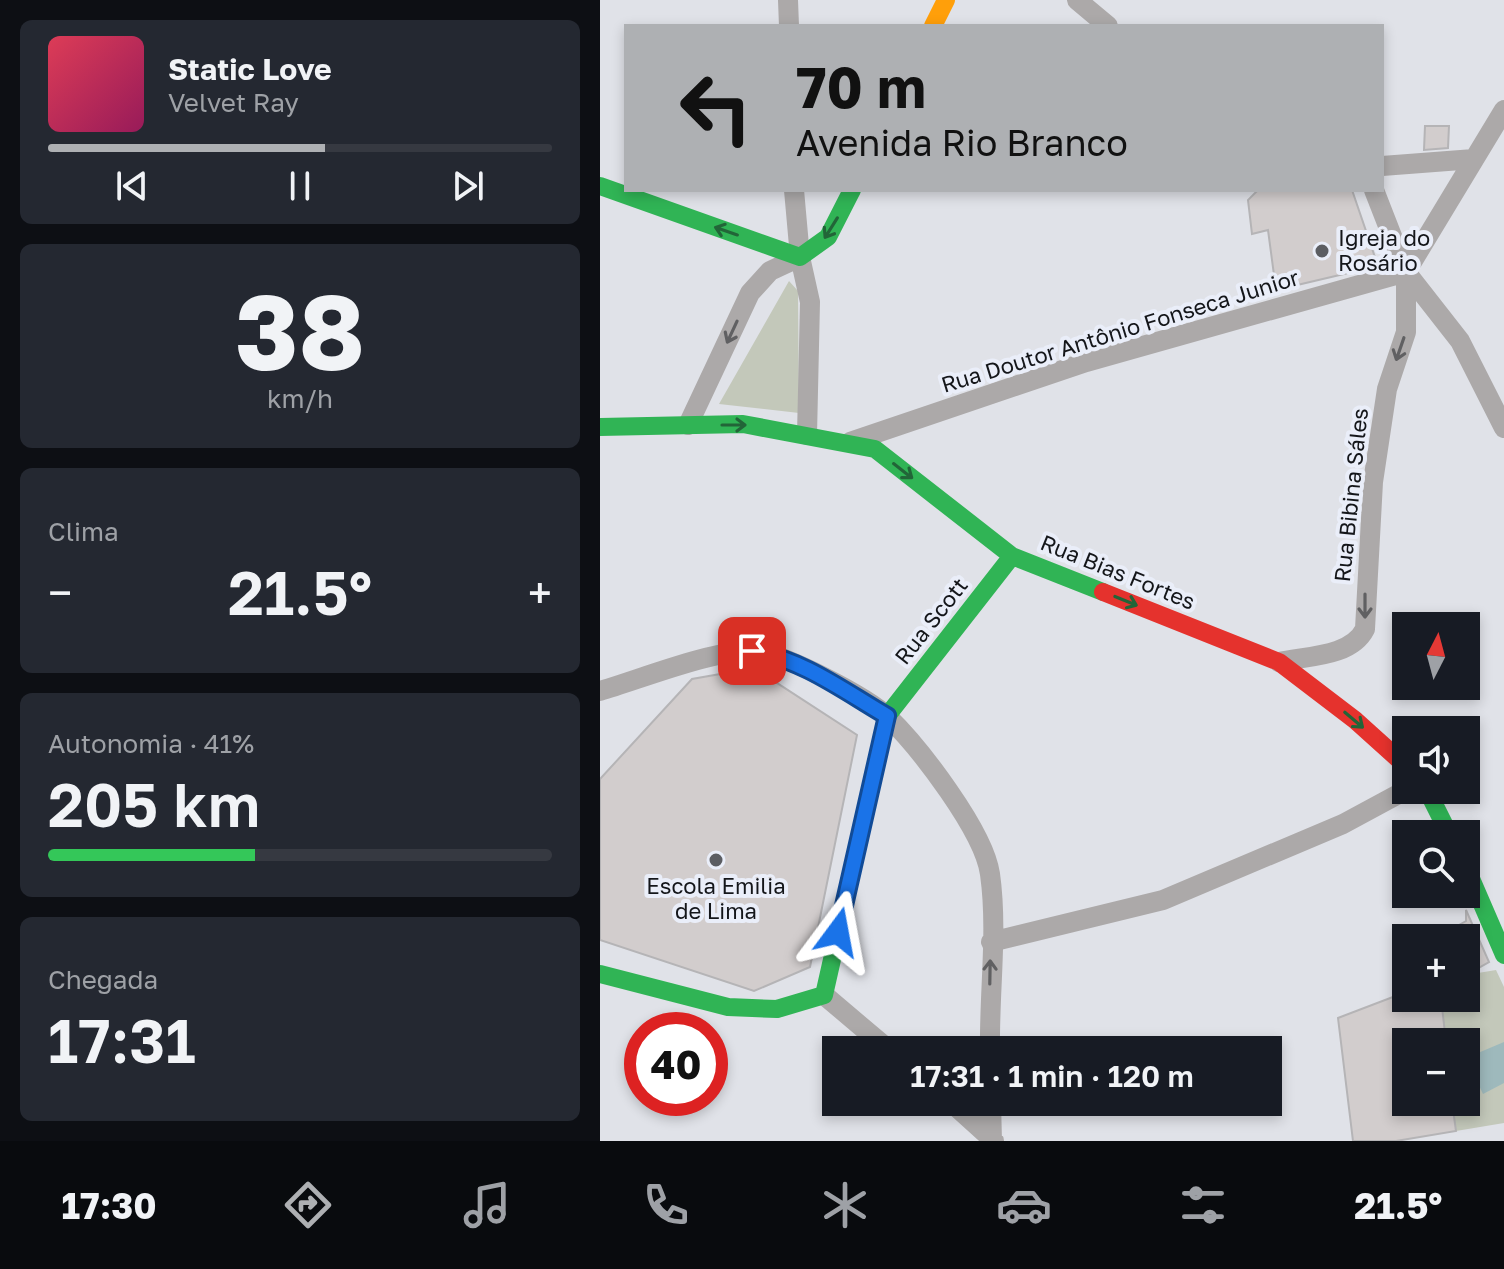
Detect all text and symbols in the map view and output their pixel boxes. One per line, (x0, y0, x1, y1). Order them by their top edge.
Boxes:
text: Static Love (168, 51, 332, 87)
text: 70 m (796, 53, 926, 120)
icon: left (664, 56, 768, 160)
text: Velvet Ray (168, 87, 299, 118)
text: Avenida Rio Branco (796, 121, 1128, 164)
icon: previous (110, 164, 154, 208)
icon: pause (278, 164, 322, 208)
icon: next (446, 164, 490, 208)
one-way arrow (823, 216, 839, 239)
one-way arrow (715, 223, 739, 237)
place label: Igreja do Rosário (1338, 224, 1430, 276)
marker: Igreja do Rosário (1313, 242, 1331, 260)
street label: Rua Doutor Antônio Fonseca Junior (938, 263, 1302, 398)
text: 38 (235, 268, 365, 393)
one-way arrow (724, 320, 739, 344)
one-way arrow (1392, 336, 1407, 362)
text: km/h (267, 383, 333, 414)
street label: Rua Bibina Sáles (1328, 406, 1373, 583)
one-way arrow (720, 417, 747, 432)
one-way arrow (892, 463, 913, 480)
text: Clima (48, 516, 119, 547)
street label: Rua Bias Fortes (1037, 528, 1199, 615)
text: 21.5° (228, 556, 372, 628)
text: − (48, 566, 72, 619)
text: + (528, 566, 552, 619)
street label: Rua Scott (888, 572, 973, 669)
one-way arrow (1357, 592, 1373, 619)
one-way arrow (1113, 595, 1138, 609)
north arrow (1392, 612, 1480, 700)
map controls (1392, 612, 1480, 1116)
pin (718, 617, 786, 685)
icon: arrive (730, 629, 774, 673)
one-way arrow (1343, 711, 1364, 729)
button: sound (1392, 716, 1480, 804)
text: Autonomia · 41% (48, 728, 254, 759)
text: 205 km (48, 768, 260, 840)
button: search (1392, 820, 1480, 908)
marker: Escola Emilia de Lima (707, 851, 725, 869)
place label: Escola Emilia de Lima (646, 872, 786, 924)
position arrow (796, 890, 880, 974)
button: + (1392, 924, 1480, 1012)
one-way arrow (982, 959, 998, 986)
text: Chegada (48, 964, 158, 995)
text: 17:31 (48, 1004, 196, 1076)
speed limit sign: 40 (624, 1012, 728, 1116)
button: − (1392, 1028, 1480, 1116)
text: 17:31 · 1 min · 120 m (910, 1058, 1194, 1094)
icon: directions (280, 1177, 336, 1233)
icon: music (459, 1177, 515, 1233)
icon: phone (638, 1177, 694, 1233)
icon: climate (817, 1177, 873, 1233)
icon: car (996, 1177, 1052, 1233)
icon: filters (1175, 1177, 1231, 1233)
text: 17:30 (62, 1184, 157, 1227)
text: 21.5° (1354, 1184, 1442, 1227)

